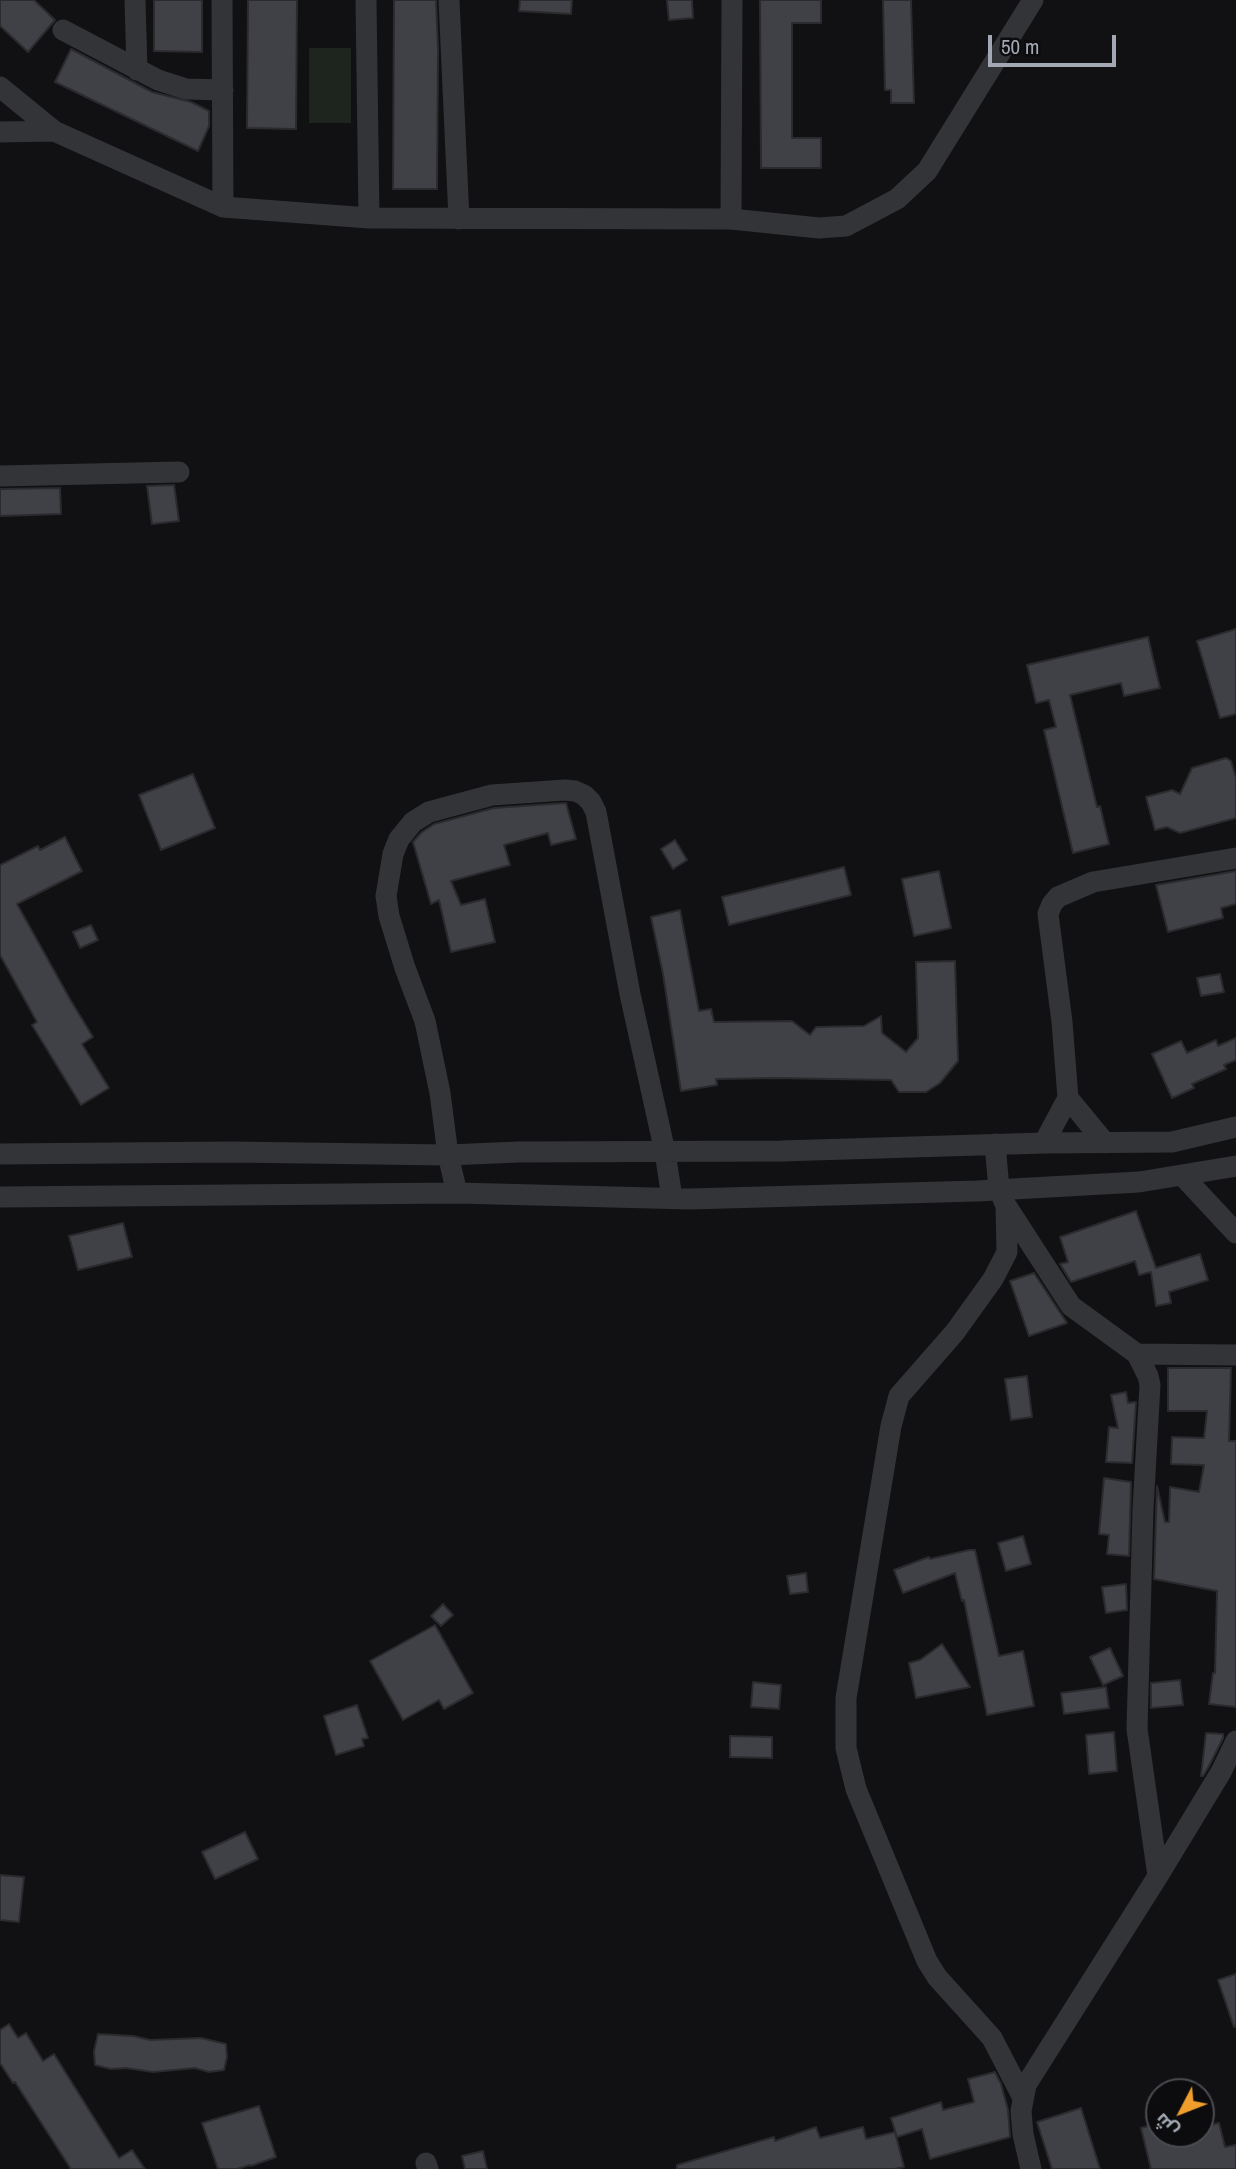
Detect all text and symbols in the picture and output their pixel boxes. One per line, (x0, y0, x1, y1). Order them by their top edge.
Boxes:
scale bar (991, 21, 1119, 65)
text: 50 m (1001, 32, 1039, 61)
north arrow (1145, 2078, 1215, 2148)
text: ش (1148, 2108, 1184, 2143)

